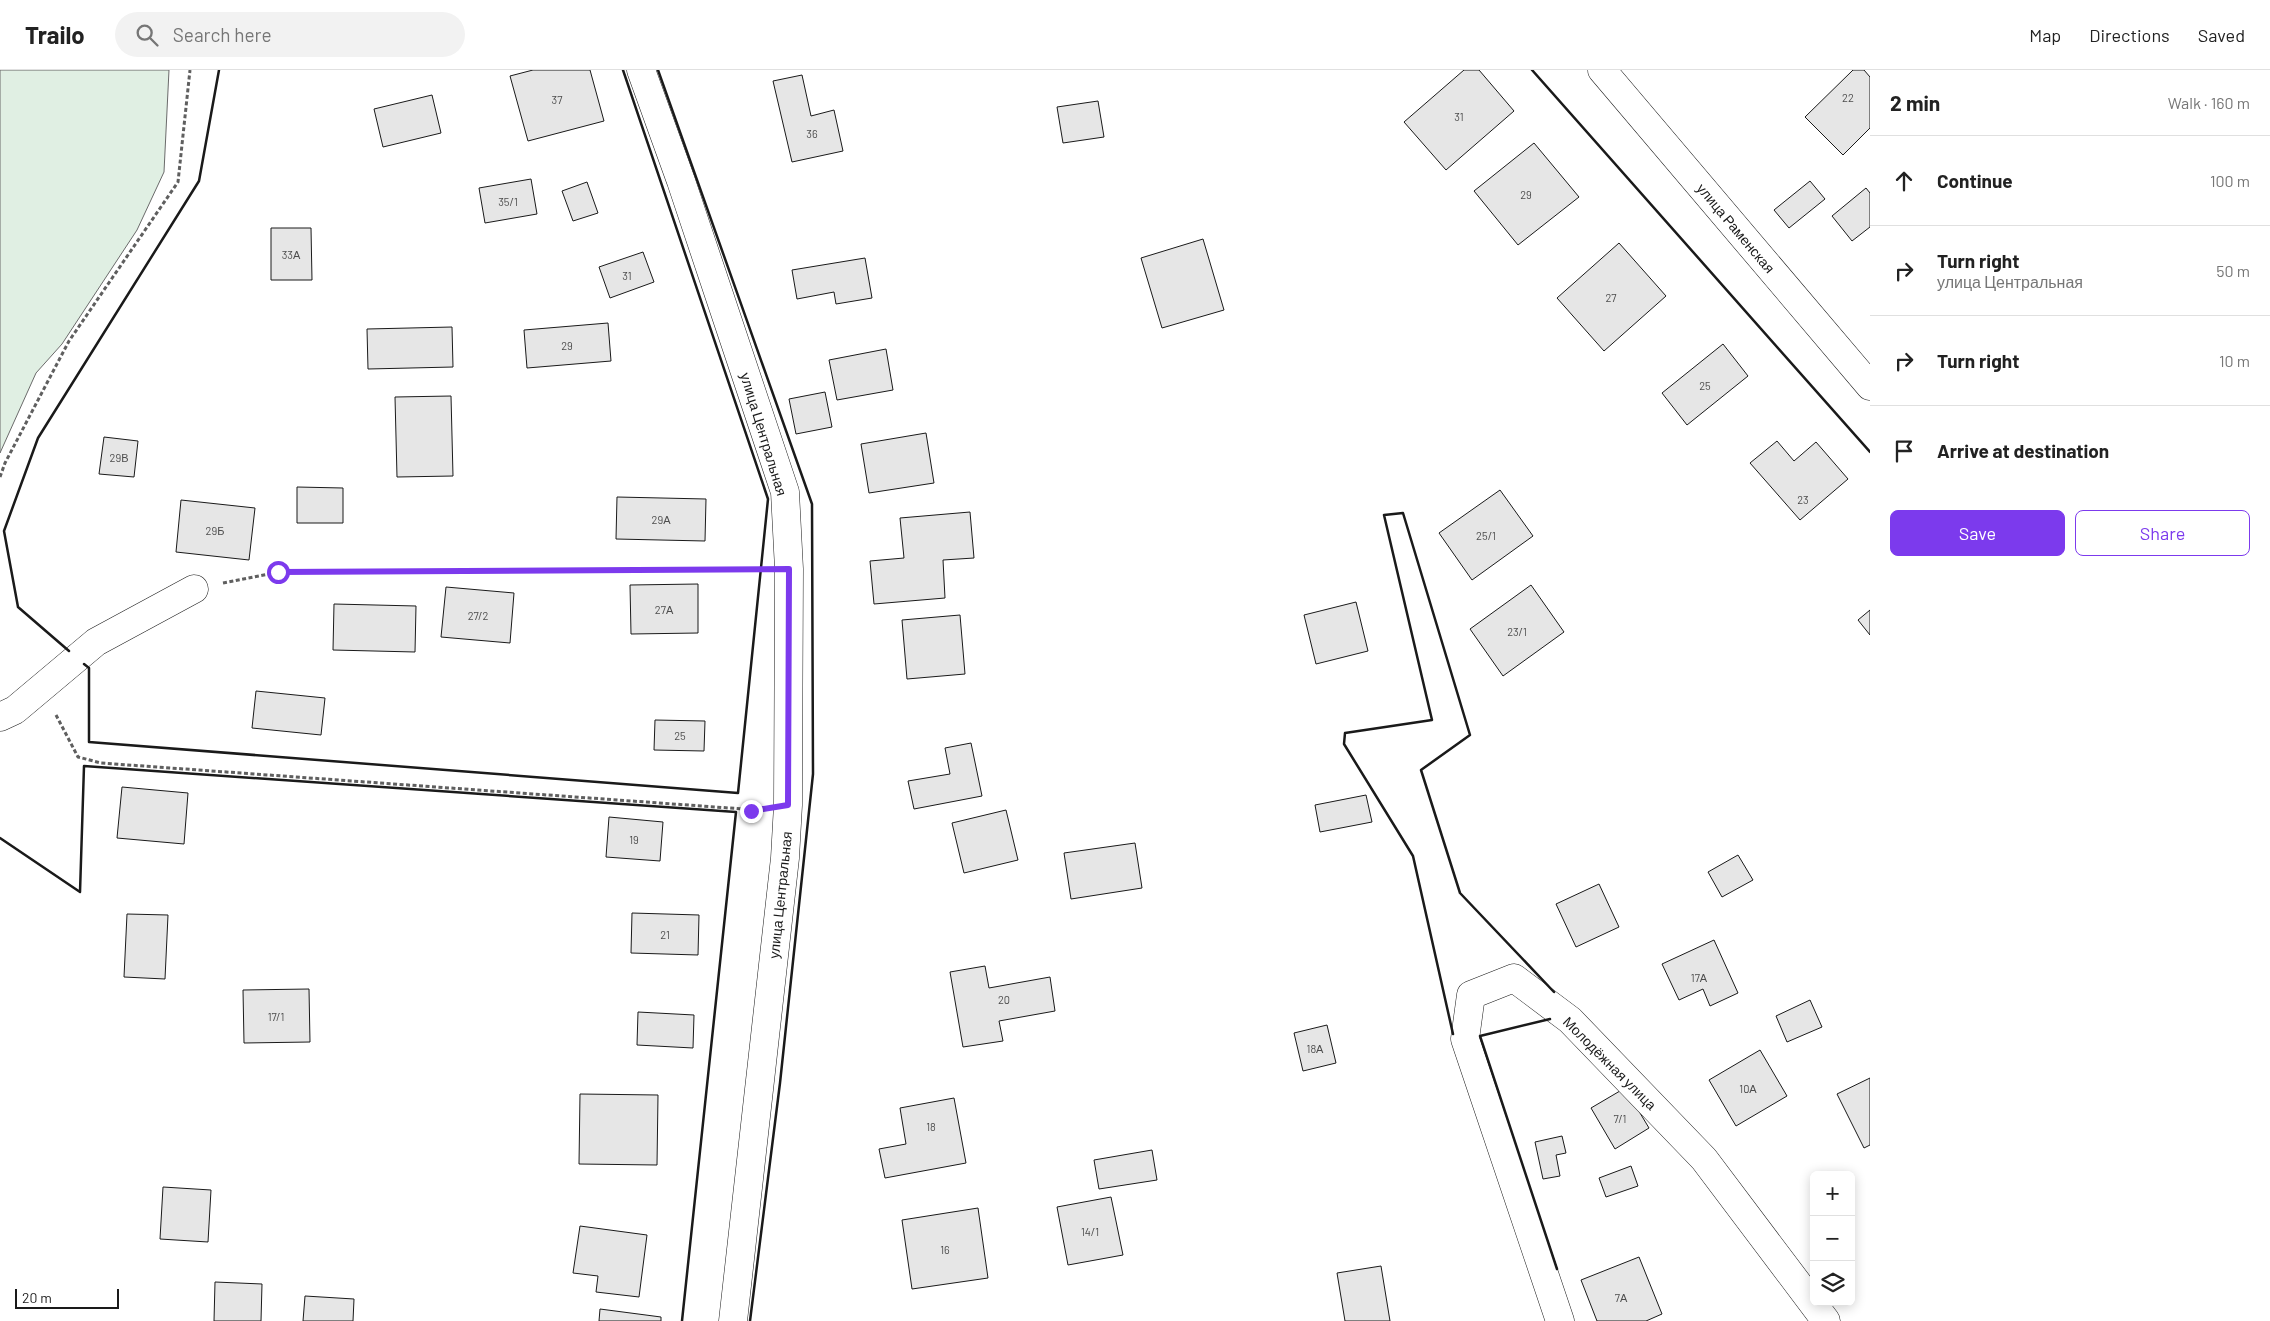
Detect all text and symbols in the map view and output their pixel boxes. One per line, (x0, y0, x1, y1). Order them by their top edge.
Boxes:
search box (115, 12, 465, 57)
text: Trailo (25, 20, 85, 49)
icon: search (133, 21, 161, 49)
text: Search here (173, 23, 272, 46)
text: Map (2029, 24, 2061, 46)
text: Directions (2089, 24, 2170, 46)
text: Saved (2198, 24, 2245, 46)
text: 2 min (1890, 90, 1940, 115)
house number: 22 (1842, 91, 1854, 104)
house number: 37 (552, 93, 562, 106)
text: Walk · 160 m (2168, 93, 2250, 112)
house number: 31 (1454, 110, 1464, 123)
house number: 36 (806, 127, 818, 140)
icon: ahead (1890, 167, 1918, 195)
text: Continue (1937, 169, 2013, 192)
text: 100 m (2210, 171, 2250, 190)
street label: улица Раменская (1694, 180, 1778, 276)
house number: 29 (1520, 188, 1532, 201)
house number: 35/1 (498, 195, 518, 208)
house number: 33А (282, 248, 301, 261)
text: Turn right (1937, 249, 2019, 272)
icon: right (1890, 257, 1918, 285)
text: 50 m (2216, 261, 2250, 280)
house number: 31 (622, 269, 632, 282)
text: улица Центральная (1937, 272, 2083, 291)
house number: 27 (1605, 291, 1617, 304)
house number: 29 (561, 339, 573, 352)
icon: right (1890, 347, 1918, 375)
text: Turn right (1937, 349, 2019, 372)
text: 10 m (2219, 351, 2250, 370)
street label: улица Центральная (737, 370, 791, 498)
house number: 25 (1699, 379, 1711, 392)
icon: arrive (1890, 437, 1918, 465)
text: Arrive at destination (1937, 439, 2109, 462)
house number: 29В (110, 451, 128, 464)
house number: 23 (1797, 493, 1809, 506)
button: Save (1890, 510, 2065, 556)
button: Share (2075, 510, 2250, 556)
house number: 29А (652, 513, 671, 526)
house number: 29Б (206, 524, 224, 537)
house number: 25/1 (1476, 529, 1496, 542)
route start (267, 561, 290, 584)
house number: 27А (655, 603, 674, 616)
house number: 27/2 (468, 609, 488, 622)
house number: 23/1 (1507, 625, 1527, 638)
house number: 25 (674, 729, 686, 742)
route end (740, 800, 763, 823)
street label: улица Центральная (765, 831, 795, 959)
house number: 19 (629, 833, 639, 846)
house number: 21 (660, 928, 670, 941)
house number: 17А (1691, 971, 1708, 984)
house number: 20 (998, 993, 1010, 1006)
house number: 17/1 (268, 1010, 284, 1023)
street label: Молодёжная улица (1560, 1013, 1660, 1113)
house number: 18А (1307, 1042, 1324, 1055)
house number: 10А (1739, 1082, 1757, 1095)
house number: 7/1 (1614, 1112, 1626, 1125)
house number: 18 (926, 1120, 936, 1133)
map controls (1810, 1171, 1855, 1306)
button: + (1810, 1171, 1855, 1216)
button: − (1810, 1216, 1855, 1261)
house number: 14/1 (1081, 1225, 1099, 1238)
house number: 16 (940, 1243, 950, 1256)
button: layers (1810, 1261, 1855, 1306)
scale bar (15, 1286, 119, 1309)
text: 20 m (22, 1289, 52, 1306)
house number: 7А (1615, 1291, 1628, 1304)

